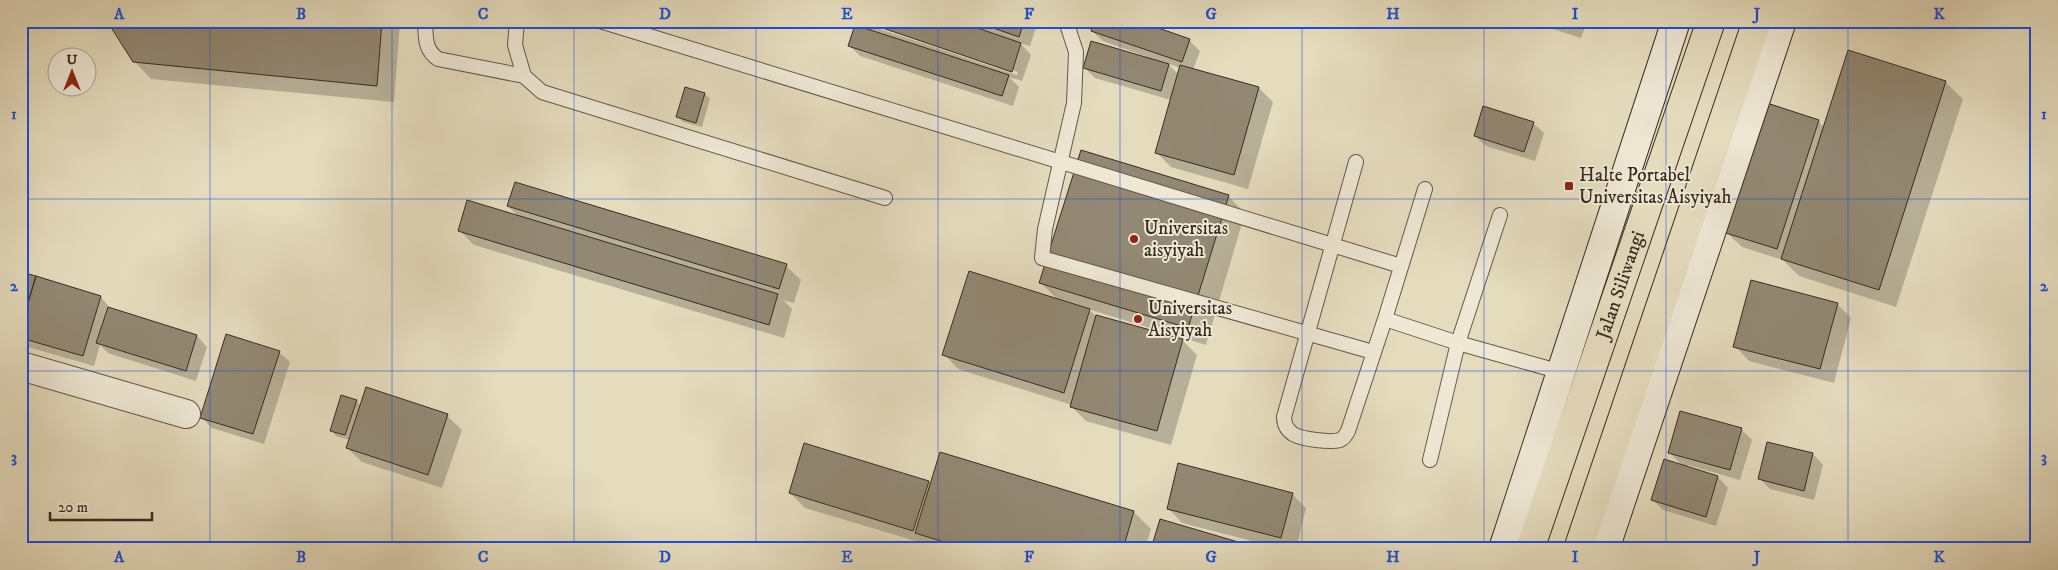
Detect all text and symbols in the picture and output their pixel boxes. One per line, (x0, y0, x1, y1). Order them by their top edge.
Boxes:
text: A (113, 4, 125, 24)
text: B (296, 4, 306, 24)
text: C (478, 4, 488, 24)
text: D (659, 4, 671, 24)
text: E (841, 4, 853, 24)
text: F (1024, 4, 1034, 24)
text: G (1205, 4, 1217, 24)
text: H (1386, 4, 1400, 24)
text: I (1572, 4, 1579, 24)
text: J (1752, 4, 1761, 24)
text: K (1933, 4, 1945, 24)
north arrow (48, 48, 98, 98)
text: U (67, 51, 78, 69)
text: 1 (11, 104, 17, 124)
text: 1 (2041, 104, 2047, 124)
place label: Halte Portabel Universitas Aisyiyah (1579, 164, 1731, 209)
marker: Halte Portabel Universitas Aisyiyah (1563, 180, 1575, 192)
place label: Universitas aisyiyah (1144, 217, 1228, 262)
street label: Jalan Siliwangi (1591, 228, 1650, 344)
marker: Universitas aisyiyah (1128, 233, 1140, 245)
text: 2 (10, 276, 19, 296)
text: 2 (2040, 276, 2049, 296)
place label: Universitas Aisyiyah (1148, 297, 1232, 342)
marker: Universitas Aisyiyah (1132, 313, 1144, 325)
text: 3 (11, 447, 17, 467)
text: 3 (2041, 447, 2047, 467)
scale bar (50, 490, 152, 522)
text: 20 m (58, 498, 88, 517)
text: A (113, 547, 125, 567)
text: B (296, 547, 306, 567)
text: C (478, 547, 488, 567)
text: D (659, 547, 671, 567)
text: E (841, 547, 853, 567)
text: F (1024, 547, 1034, 567)
text: G (1205, 547, 1217, 567)
text: H (1386, 547, 1400, 567)
text: I (1572, 547, 1579, 567)
text: J (1752, 547, 1761, 567)
text: K (1933, 547, 1945, 567)

